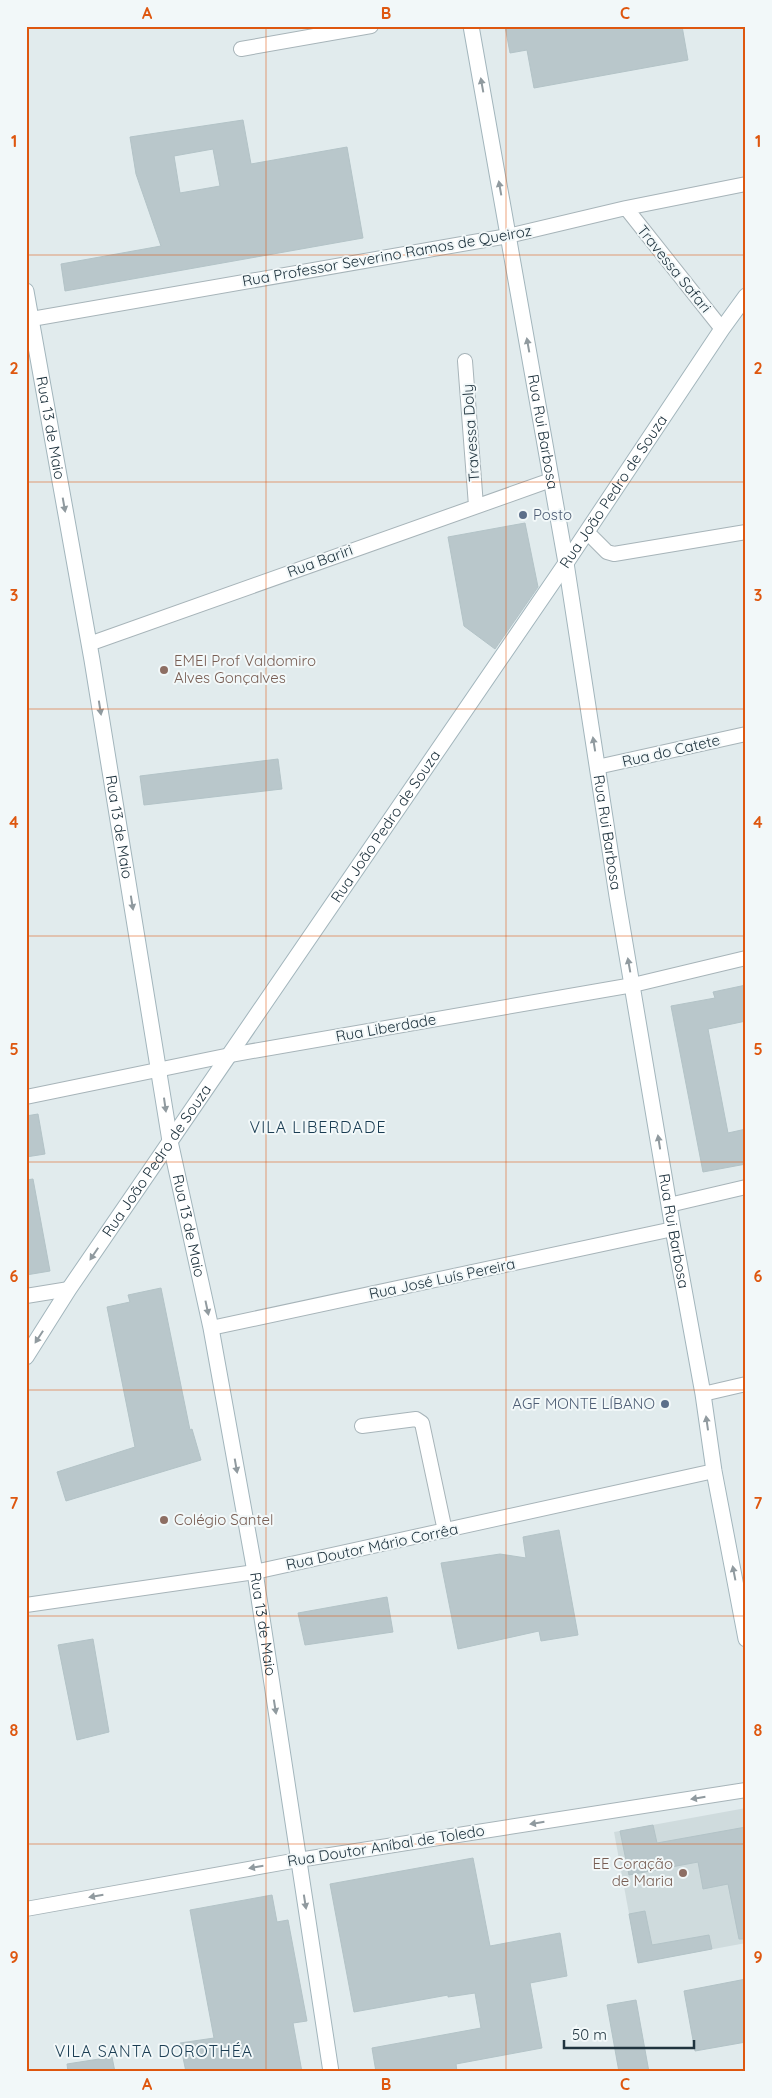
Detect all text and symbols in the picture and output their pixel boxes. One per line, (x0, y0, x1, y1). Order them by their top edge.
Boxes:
text: A (142, 3, 153, 23)
text: B (381, 3, 391, 23)
text: C (620, 3, 630, 23)
one-way arrow (477, 77, 485, 93)
text: 1 (11, 131, 17, 151)
text: 1 (755, 131, 761, 151)
one-way arrow (495, 180, 503, 196)
street label: Rua Professor Severino Ramos de Queiroz (241, 221, 533, 290)
street label: Travessa Safari (633, 221, 716, 316)
one-way arrow (523, 337, 531, 353)
text: 2 (9, 358, 19, 378)
text: 2 (753, 358, 763, 378)
street label: Rua Rui Barbosa (524, 373, 563, 491)
street label: Rua 13 de Maio (32, 375, 70, 481)
street label: Travessa Doly (458, 383, 483, 483)
street label: Rua João Pedro de Souza (555, 411, 671, 572)
one-way arrow (61, 498, 69, 514)
place label: Posto (533, 505, 572, 524)
marker: Posto (517, 509, 529, 521)
street label: Rua Bariri (284, 540, 355, 581)
text: 3 (10, 585, 18, 605)
text: 3 (754, 585, 762, 605)
place label: EMEI Prof Valdomiro Alves Gonçalves (174, 651, 316, 687)
marker: EMEI Prof Valdomiro Alves Gonçalves (158, 664, 170, 676)
one-way arrow (96, 700, 104, 716)
street label: Rua do Catete (620, 730, 722, 771)
one-way arrow (589, 736, 597, 752)
street label: Rua João Pedro de Souza (326, 746, 444, 906)
street label: Rua Rui Barbosa (590, 773, 626, 891)
street label: Rua 13 de Maio (102, 774, 137, 880)
text: 4 (9, 812, 19, 832)
text: 4 (753, 812, 763, 832)
one-way arrow (128, 895, 136, 911)
one-way arrow (625, 956, 633, 972)
street label: Rua Liberdade (334, 1009, 438, 1046)
text: 5 (9, 1039, 19, 1059)
text: 5 (753, 1039, 763, 1059)
street label: Rua João Pedro de Souza (98, 1080, 215, 1240)
one-way arrow (161, 1097, 169, 1113)
district label: VILA LIBERDADE (250, 1117, 386, 1137)
one-way arrow (654, 1134, 662, 1150)
street label: Rua Rui Barbosa (655, 1172, 694, 1290)
street label: Rua 13 de Maio (169, 1173, 210, 1279)
one-way arrow (89, 1247, 98, 1260)
street label: Rua José Luís Pereira (367, 1254, 517, 1303)
text: 6 (10, 1266, 19, 1286)
text: 6 (754, 1266, 763, 1286)
one-way arrow (203, 1301, 211, 1317)
one-way arrow (34, 1330, 44, 1344)
place label: AGF MONTE LÍBANO (512, 1394, 655, 1413)
marker: AGF MONTE LÍBANO (659, 1398, 671, 1410)
one-way arrow (703, 1415, 711, 1431)
one-way arrow (232, 1459, 240, 1475)
text: 7 (10, 1493, 19, 1513)
text: 7 (754, 1493, 763, 1513)
place label: Colégio Santel (174, 1510, 273, 1529)
marker: Colégio Santel (158, 1514, 170, 1526)
street label: Rua Doutor Mário Corrêa (284, 1519, 460, 1574)
one-way arrow (730, 1566, 738, 1581)
street label: Rua 13 de Maio (246, 1571, 281, 1677)
one-way arrow (271, 1699, 279, 1715)
text: 8 (10, 1720, 19, 1740)
text: 8 (754, 1720, 763, 1740)
one-way arrow (689, 1794, 705, 1802)
one-way arrow (529, 1819, 545, 1827)
street label: Rua Doutor Aníbal de Toledo (286, 1821, 486, 1870)
place label: EE Coração de Maria (592, 1854, 673, 1890)
one-way arrow (247, 1864, 263, 1872)
marker: EE Coração de Maria (677, 1867, 689, 1879)
one-way arrow (87, 1893, 103, 1901)
one-way arrow (301, 1895, 309, 1911)
text: 9 (9, 1947, 19, 1967)
text: 9 (753, 1947, 763, 1967)
scale bar (564, 2018, 694, 2050)
text: 50 m (572, 2025, 607, 2044)
district label: VILA SANTA DOROTHÉA (55, 2041, 253, 2061)
text: A (142, 2074, 153, 2094)
text: B (381, 2074, 391, 2094)
text: C (620, 2074, 630, 2094)

